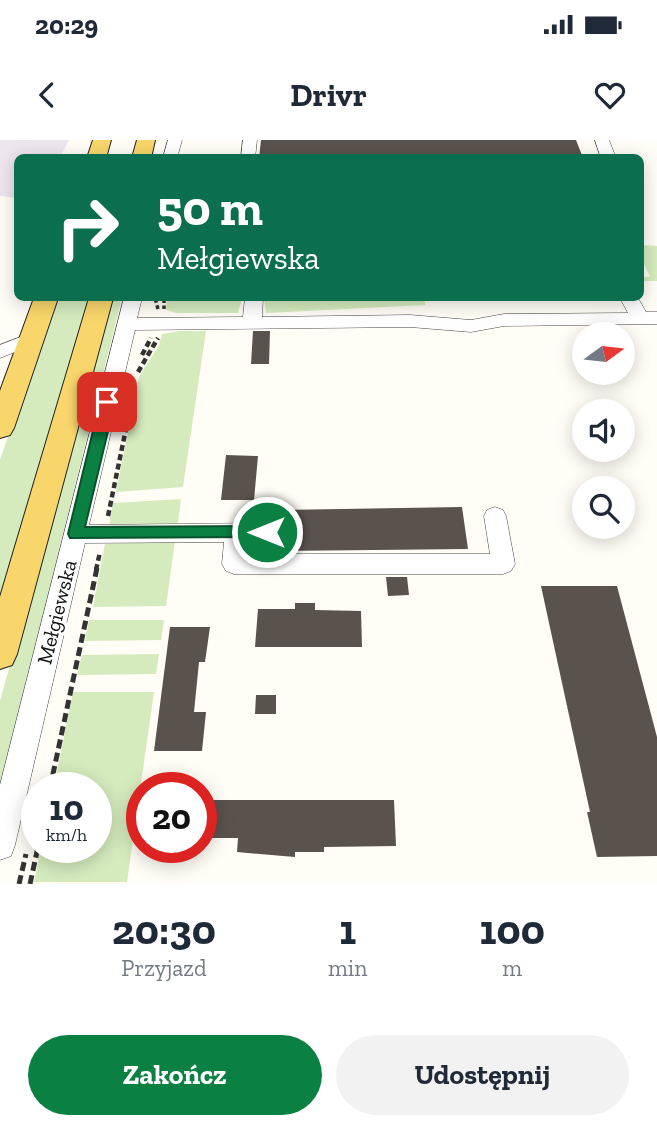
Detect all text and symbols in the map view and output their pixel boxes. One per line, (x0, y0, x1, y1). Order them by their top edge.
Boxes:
text: 20:29 (35, 9, 98, 41)
icon: back (28, 76, 66, 114)
text: Drivr (290, 76, 367, 114)
icon: heart (591, 76, 629, 114)
text: 50 m (157, 179, 263, 238)
icon: right (42, 182, 133, 273)
text: Mełgiewska (157, 239, 320, 277)
north arrow (572, 322, 635, 385)
map controls (572, 322, 635, 539)
pin (77, 372, 137, 432)
icon: arrive (88, 383, 126, 421)
button: sound (572, 399, 635, 462)
button: search (572, 476, 635, 539)
position arrow (230, 495, 304, 569)
street label: Mełgiewska (31, 557, 82, 667)
speed limit sign: 20 (126, 772, 217, 863)
text: 10 (49, 787, 84, 829)
text: km/h (46, 824, 87, 846)
text: 20:30 (112, 904, 216, 955)
text: 1 (339, 904, 356, 955)
text: 100 (480, 904, 545, 955)
text: Przyjazd (121, 954, 207, 982)
text: min (328, 954, 367, 982)
text: m (502, 954, 522, 982)
button: Zakończ (28, 1035, 322, 1115)
button: Udostępnij (336, 1035, 629, 1115)

